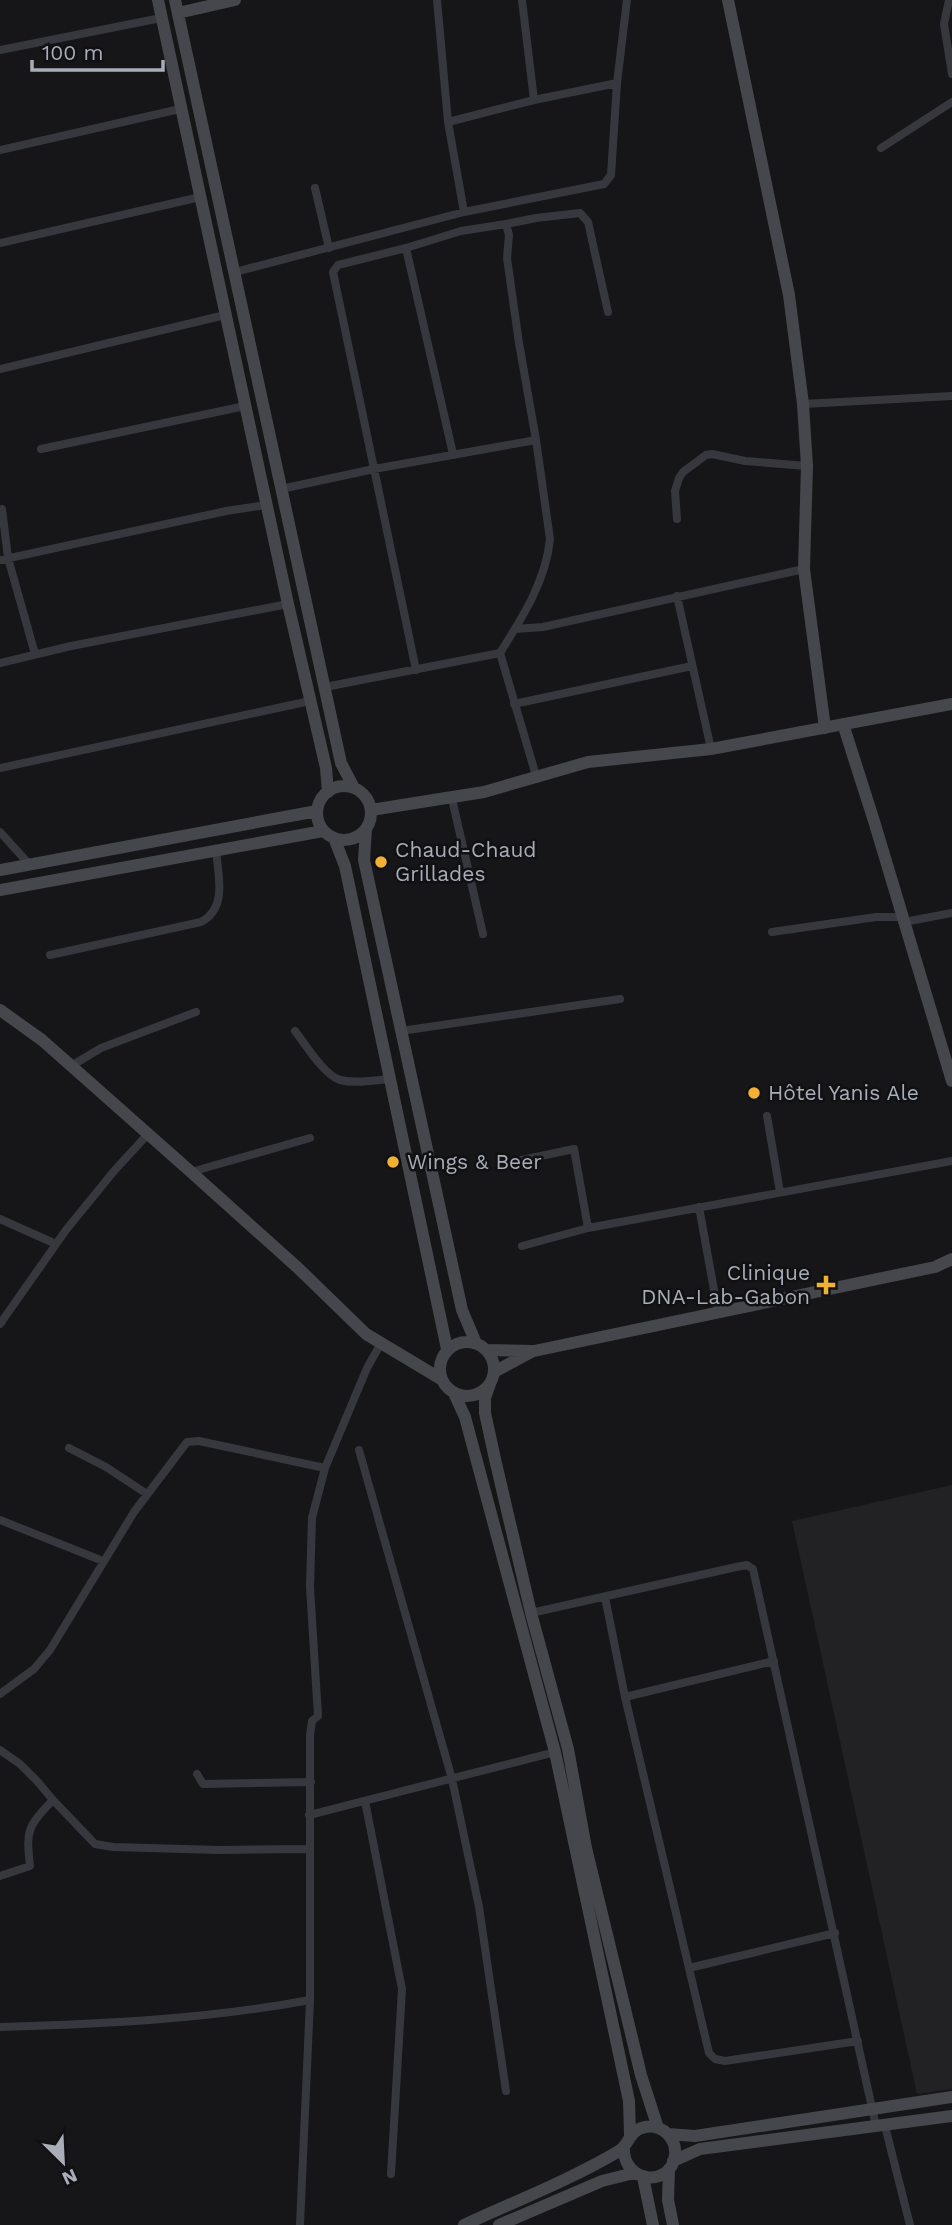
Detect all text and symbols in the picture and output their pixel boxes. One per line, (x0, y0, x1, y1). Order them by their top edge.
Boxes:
scale bar (32, 28, 163, 72)
text: 100 m (42, 40, 104, 65)
place label: Chaud-Chaud Grillades (395, 837, 537, 886)
marker: Chaud-Chaud Grillades (373, 854, 389, 870)
place label: Hôtel Yanis Ale (768, 1080, 919, 1105)
marker: Hôtel Yanis Ale (746, 1085, 762, 1101)
place label: Wings & Beer (407, 1149, 542, 1174)
marker: Wings & Beer (385, 1154, 401, 1170)
place label: Clinique DNA-Lab-Gabon (641, 1260, 810, 1309)
marker: Clinique DNA-Lab-Gabon (816, 1275, 836, 1295)
north arrow (28, 2127, 98, 2197)
text: N (59, 2164, 81, 2190)

